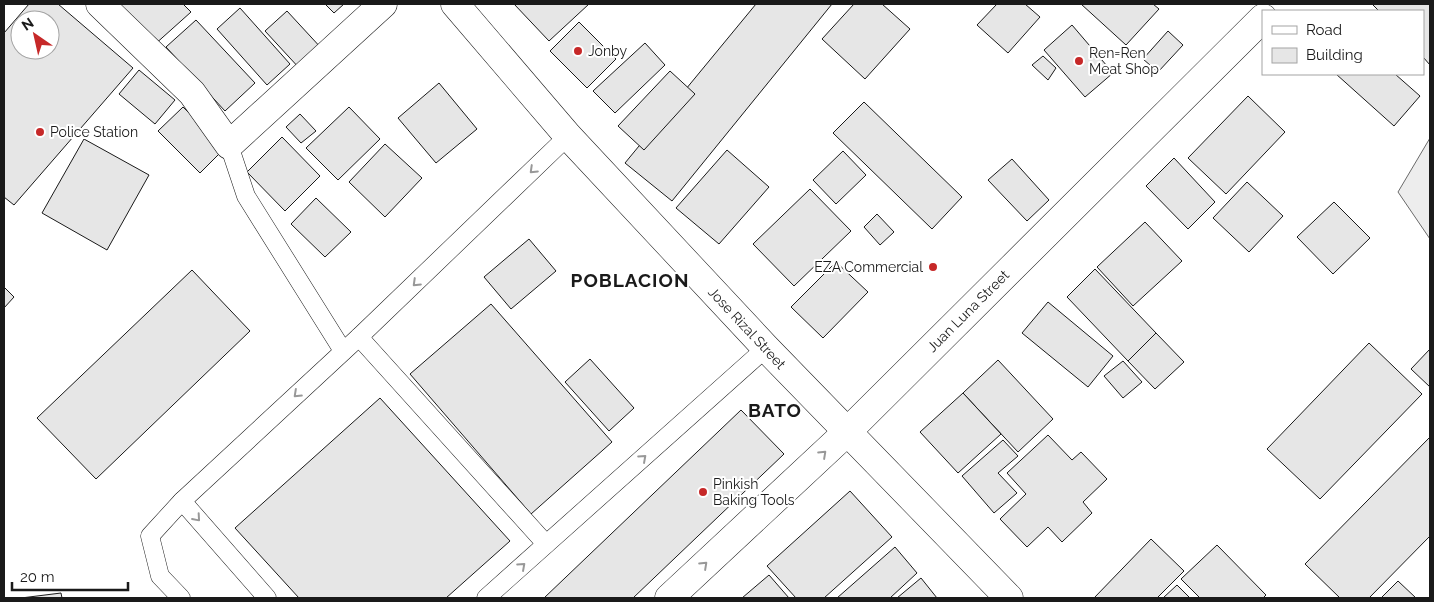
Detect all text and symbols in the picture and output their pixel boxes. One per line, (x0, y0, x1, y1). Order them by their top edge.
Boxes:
north arrow (10, 10, 60, 60)
legend (1262, 10, 1424, 75)
text: N (19, 15, 37, 34)
text: Road (1306, 21, 1342, 39)
place label: Jonby (588, 43, 627, 59)
marker: Jonby (572, 45, 584, 57)
place label: Ren=Ren Meat Shop (1089, 45, 1159, 77)
text: Building (1306, 46, 1363, 64)
marker: Ren=Ren Meat Shop (1073, 55, 1085, 67)
place label: Police Station (50, 124, 138, 140)
marker: Police Station (34, 126, 46, 138)
one-way arrow (530, 164, 539, 173)
place label: EZA Commercial (814, 259, 923, 275)
marker: EZA Commercial (927, 261, 939, 273)
street label: Juan Luna Street (924, 267, 1012, 355)
district label: POBLACION (571, 269, 689, 291)
one-way arrow (412, 277, 421, 286)
street label: Jose Rizal Street (705, 284, 789, 372)
one-way arrow (294, 388, 303, 397)
district label: BATO (748, 399, 802, 421)
one-way arrow (817, 451, 826, 460)
one-way arrow (638, 455, 647, 464)
place label: Pinkish Baking Tools (713, 476, 795, 508)
marker: Pinkish Baking Tools (697, 486, 709, 498)
one-way arrow (191, 512, 199, 521)
scale bar (12, 560, 129, 592)
one-way arrow (699, 562, 708, 571)
one-way arrow (516, 563, 525, 572)
text: 20 m (20, 568, 55, 586)

